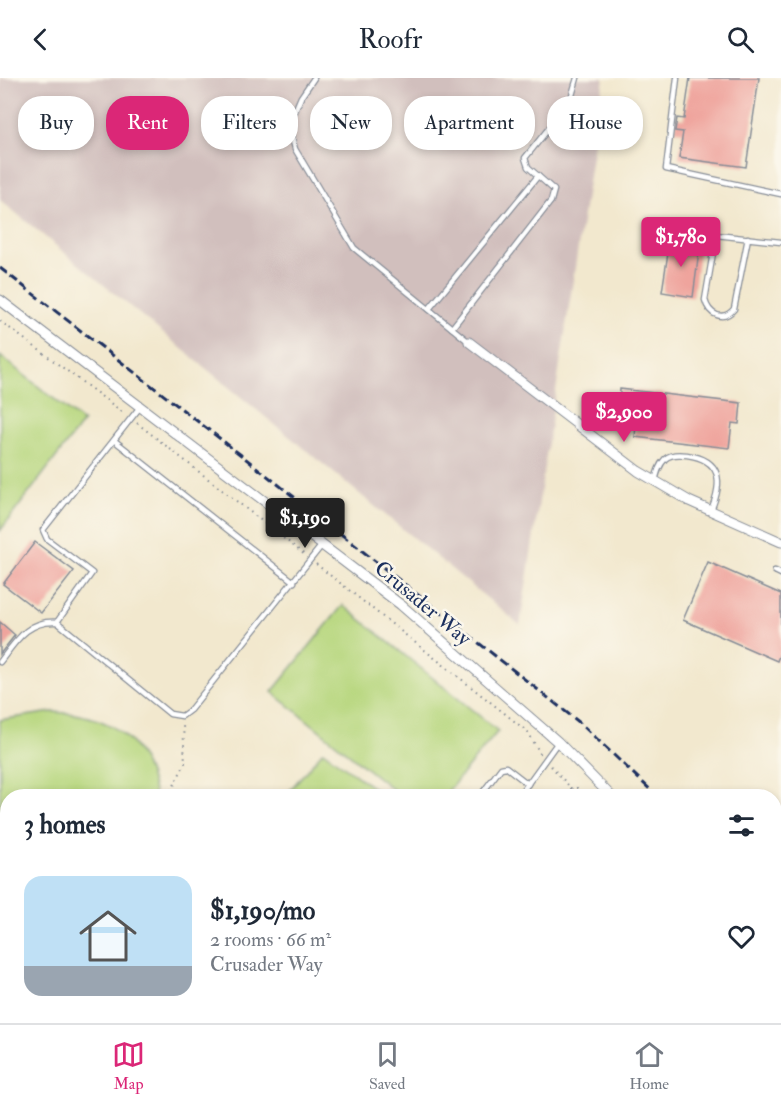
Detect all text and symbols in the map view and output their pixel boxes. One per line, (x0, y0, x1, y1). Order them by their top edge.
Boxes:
icon: back (24, 23, 57, 56)
text: Roofr (359, 23, 422, 56)
icon: search (724, 23, 757, 56)
chip: Buy (18, 96, 94, 150)
chip: Rent (106, 96, 189, 150)
chip: Filters (201, 96, 298, 150)
chip: New (310, 96, 392, 150)
chip: Apartment (404, 96, 535, 150)
chip: House (547, 96, 643, 150)
pin: $1,780 (632, 217, 730, 268)
text: $1,780 (655, 224, 707, 249)
pin: $2,900 (575, 392, 673, 443)
text: $2,900 (596, 399, 652, 424)
pin: $1,190 (256, 498, 354, 549)
text: $1,190 (280, 505, 330, 530)
street label: Crusader Way (369, 555, 477, 652)
text: 3 homes (24, 809, 105, 841)
icon: filters (725, 809, 758, 842)
text: $1,190/mo (210, 895, 315, 927)
icon: home (72, 900, 144, 972)
icon: heart (725, 920, 758, 953)
text: 2 rooms · 66 m² (210, 927, 331, 952)
text: Crusader Way (210, 952, 323, 977)
tab: Map (112, 1038, 145, 1094)
tab: Saved (369, 1038, 405, 1094)
tab: Home (629, 1038, 669, 1094)

